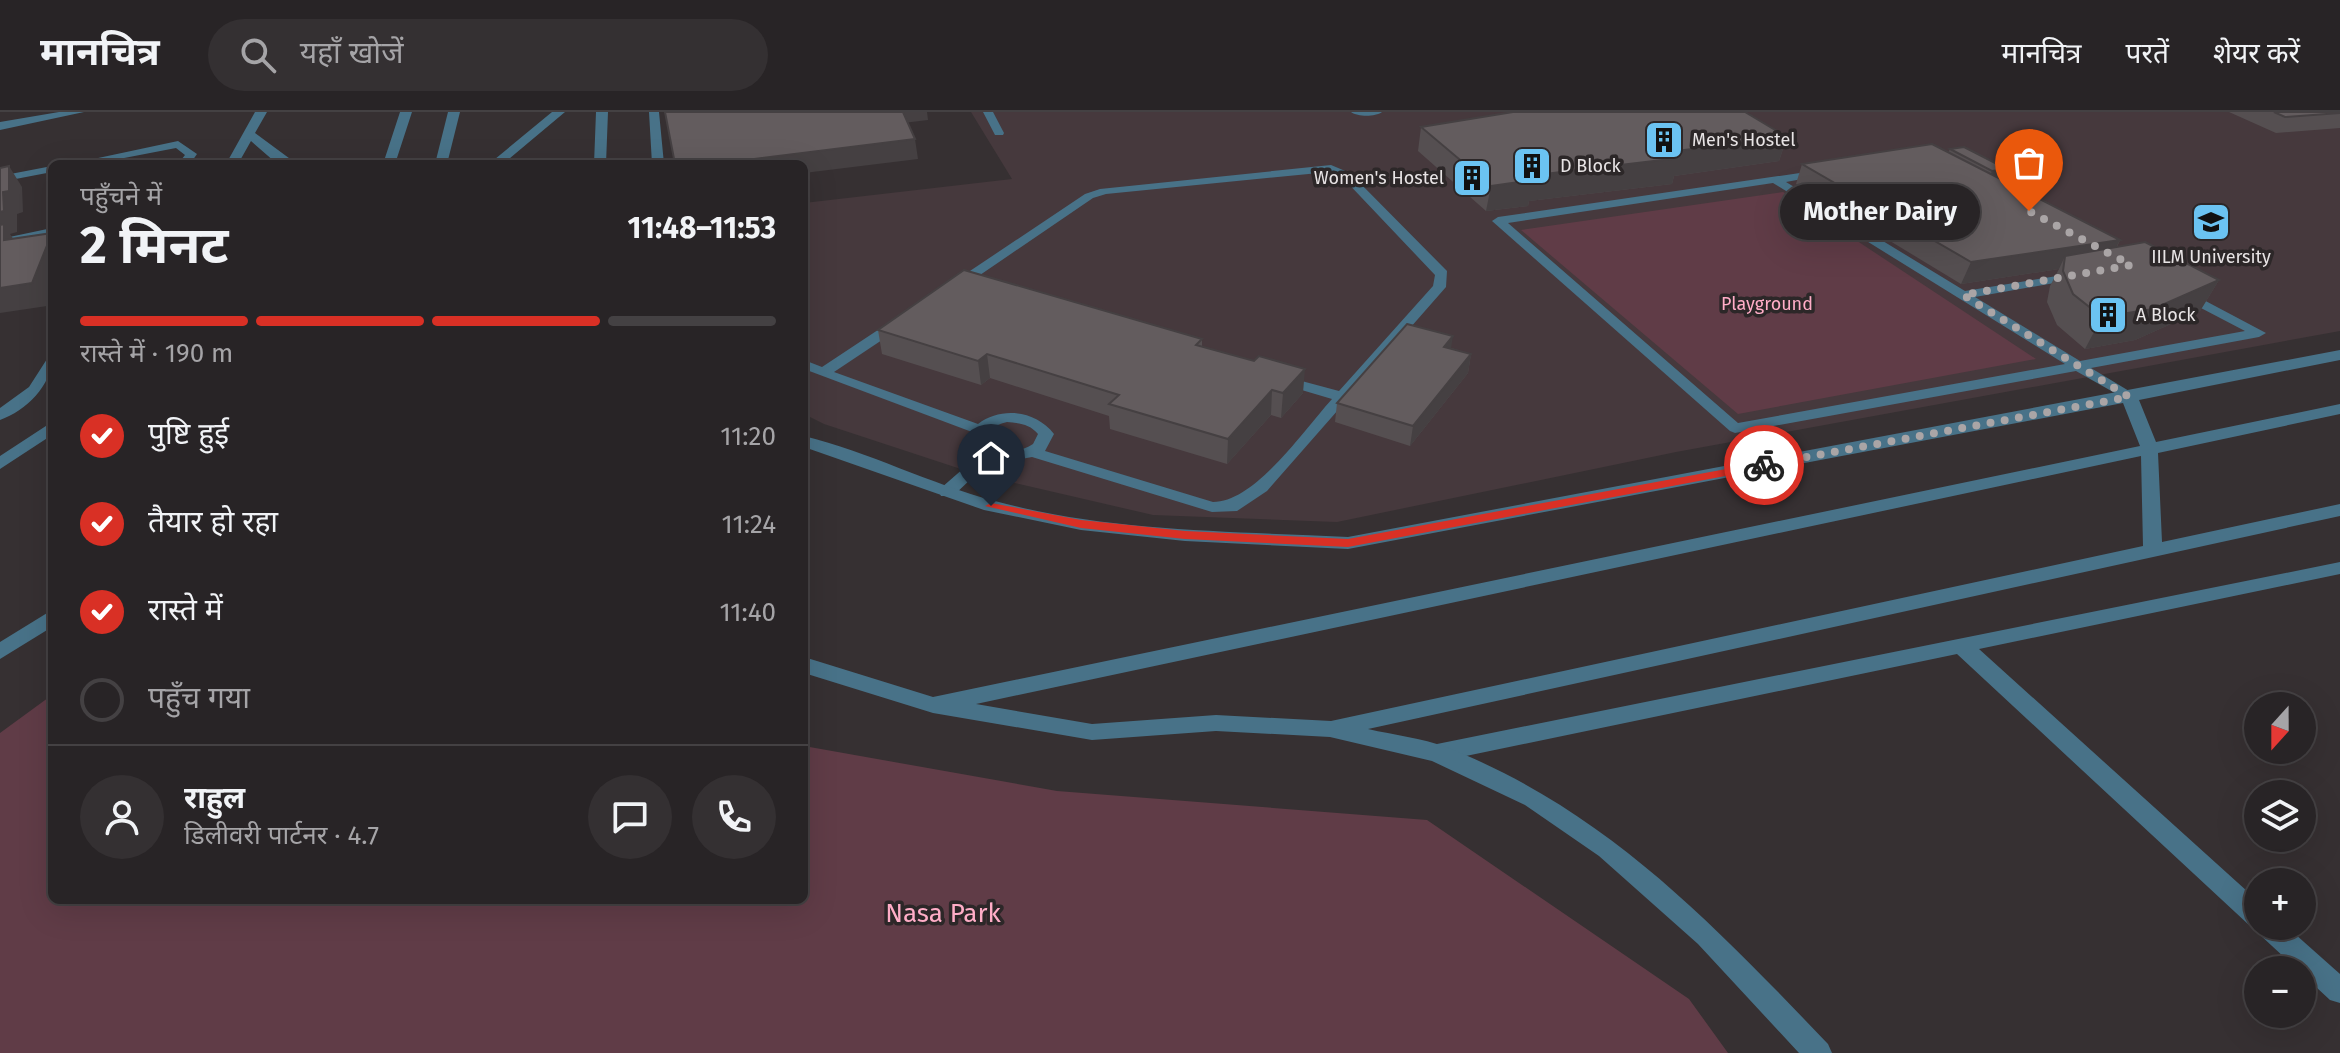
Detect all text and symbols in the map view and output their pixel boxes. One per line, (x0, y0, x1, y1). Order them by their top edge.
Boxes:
search box (208, 19, 768, 91)
text: मानचित्र (40, 29, 160, 75)
icon: search (236, 33, 280, 77)
text: यहाँ खोजें (300, 35, 403, 71)
text: मानचित्र (2002, 37, 2082, 70)
text: परतें (2126, 37, 2169, 70)
text: शेयर करें (2213, 37, 2300, 70)
building icon: Men's Hostel (1643, 119, 1685, 161)
place label: Men's Hostel (1692, 129, 1796, 151)
pin (1995, 129, 2063, 211)
icon: bag (2007, 141, 2051, 185)
building icon: D Block (1511, 145, 1553, 187)
place label: D Block (1560, 155, 1622, 177)
building icon: Women's Hostel (1451, 157, 1493, 199)
place label: Women's Hostel (1314, 167, 1444, 189)
text: पहुँचने में (80, 181, 162, 212)
callout: Mother Dairy (1781, 183, 1981, 239)
text: Mother Dairy (1803, 196, 1957, 227)
school or university icon: IILM University (2190, 201, 2232, 243)
text: 11:48–11:53 (628, 210, 776, 246)
text: 2 मिनट (80, 214, 228, 277)
place label: IILM University (2151, 246, 2271, 268)
park label: Playground (1721, 293, 1813, 315)
building icon: A Block (2087, 294, 2129, 336)
place label: A Block (2136, 304, 2196, 326)
text: रास्ते में · 190 m (80, 338, 233, 369)
icon: check (80, 414, 124, 458)
text: पुष्टि हुई (148, 416, 229, 452)
text: 11:20 (720, 421, 776, 452)
pin (957, 424, 1025, 506)
courier (1724, 425, 1804, 505)
icon: home (969, 436, 1013, 480)
icon: bike (1742, 443, 1786, 487)
icon: check (80, 502, 124, 546)
text: तैयार हो रहा (148, 504, 278, 540)
text: 11:24 (722, 509, 776, 540)
icon: check (80, 590, 124, 634)
text: रास्ते में (148, 592, 223, 628)
text: 11:40 (719, 597, 776, 628)
text: पहुँच गया (148, 680, 250, 716)
north arrow (2244, 692, 2316, 764)
map controls (2244, 692, 2316, 1028)
button: person (80, 775, 164, 859)
button: chat (588, 775, 672, 859)
button: phone (692, 775, 776, 859)
text: राहुल (184, 780, 245, 816)
button: layers (2244, 780, 2316, 852)
text: डिलीवरी पार्टनर · 4.7 (184, 820, 379, 851)
button: + (2244, 868, 2316, 940)
park label: Nasa Park (885, 898, 1002, 929)
button: − (2244, 956, 2316, 1028)

